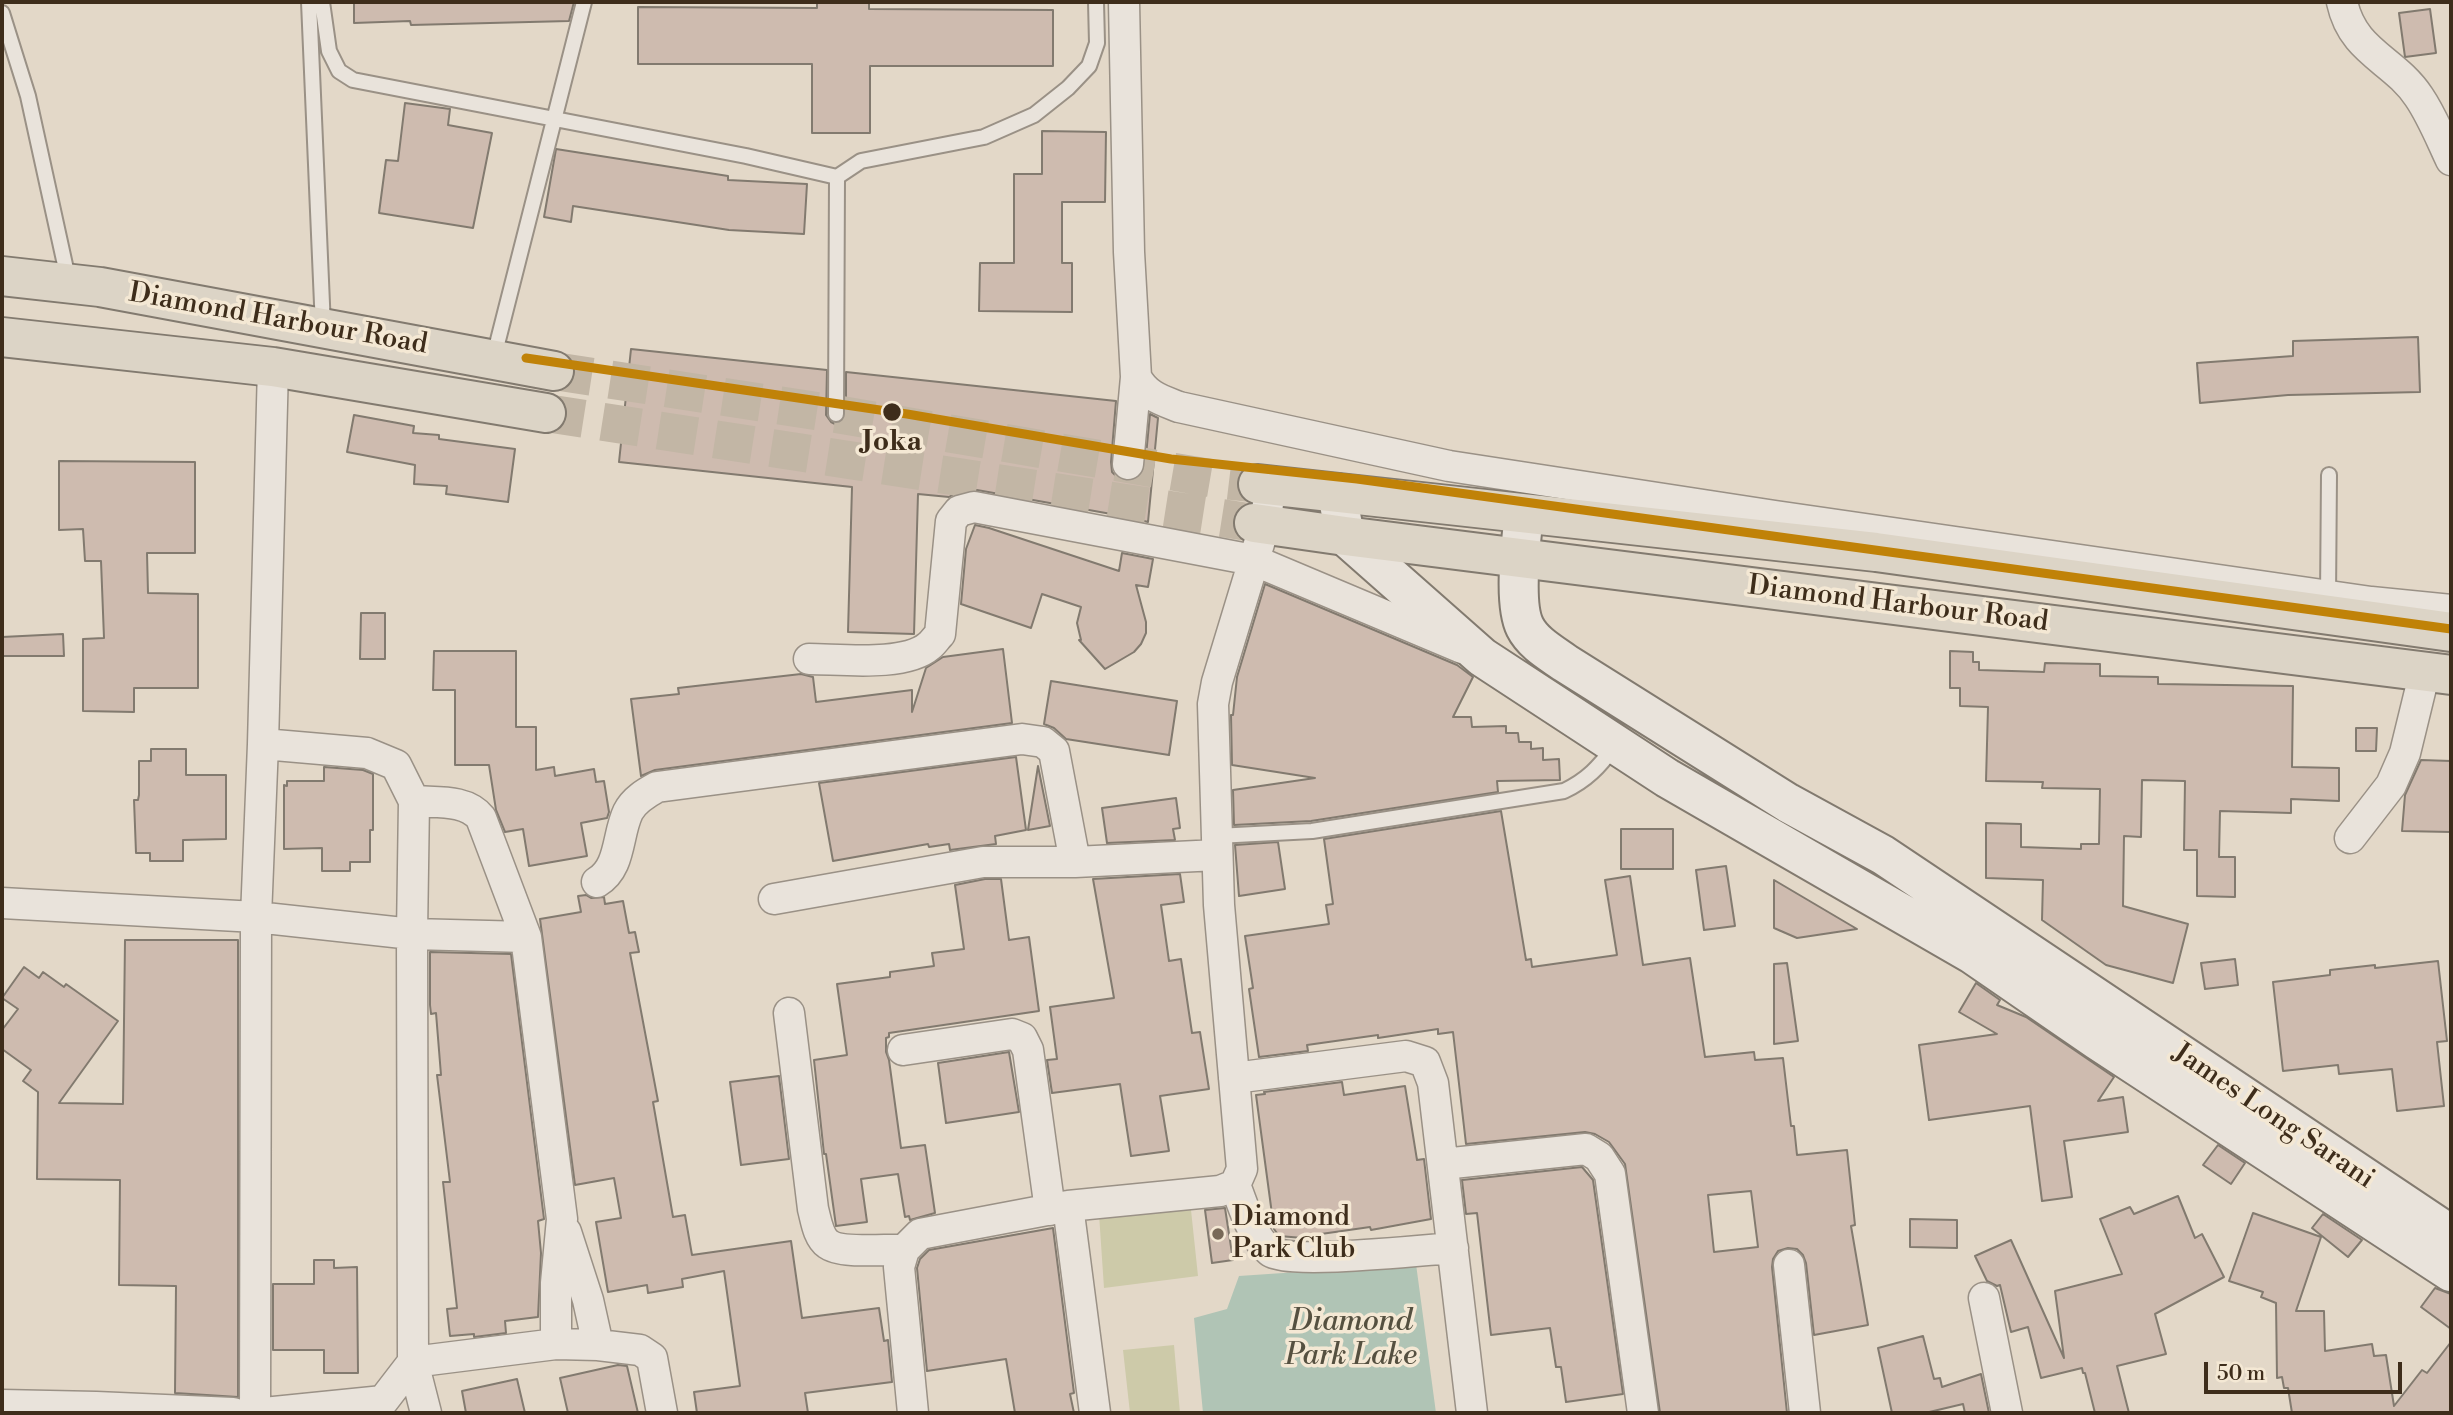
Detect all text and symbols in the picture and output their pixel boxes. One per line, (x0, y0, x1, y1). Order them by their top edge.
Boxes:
street label: Diamond Harbour Road (126, 277, 430, 363)
marker: Joka (881, 401, 903, 423)
place label: Joka (862, 426, 922, 460)
street label: Diamond Harbour Road (1746, 570, 2050, 640)
street label: James Long Sarani (2166, 1037, 2380, 1197)
place label: Diamond Park Club (1232, 1201, 1355, 1267)
marker: Diamond Park Club (1210, 1226, 1226, 1242)
water label: Diamond Park Lake (1285, 1305, 1417, 1376)
scale bar (2208, 1348, 2406, 1392)
text: 50 m (2217, 1361, 2265, 1387)

